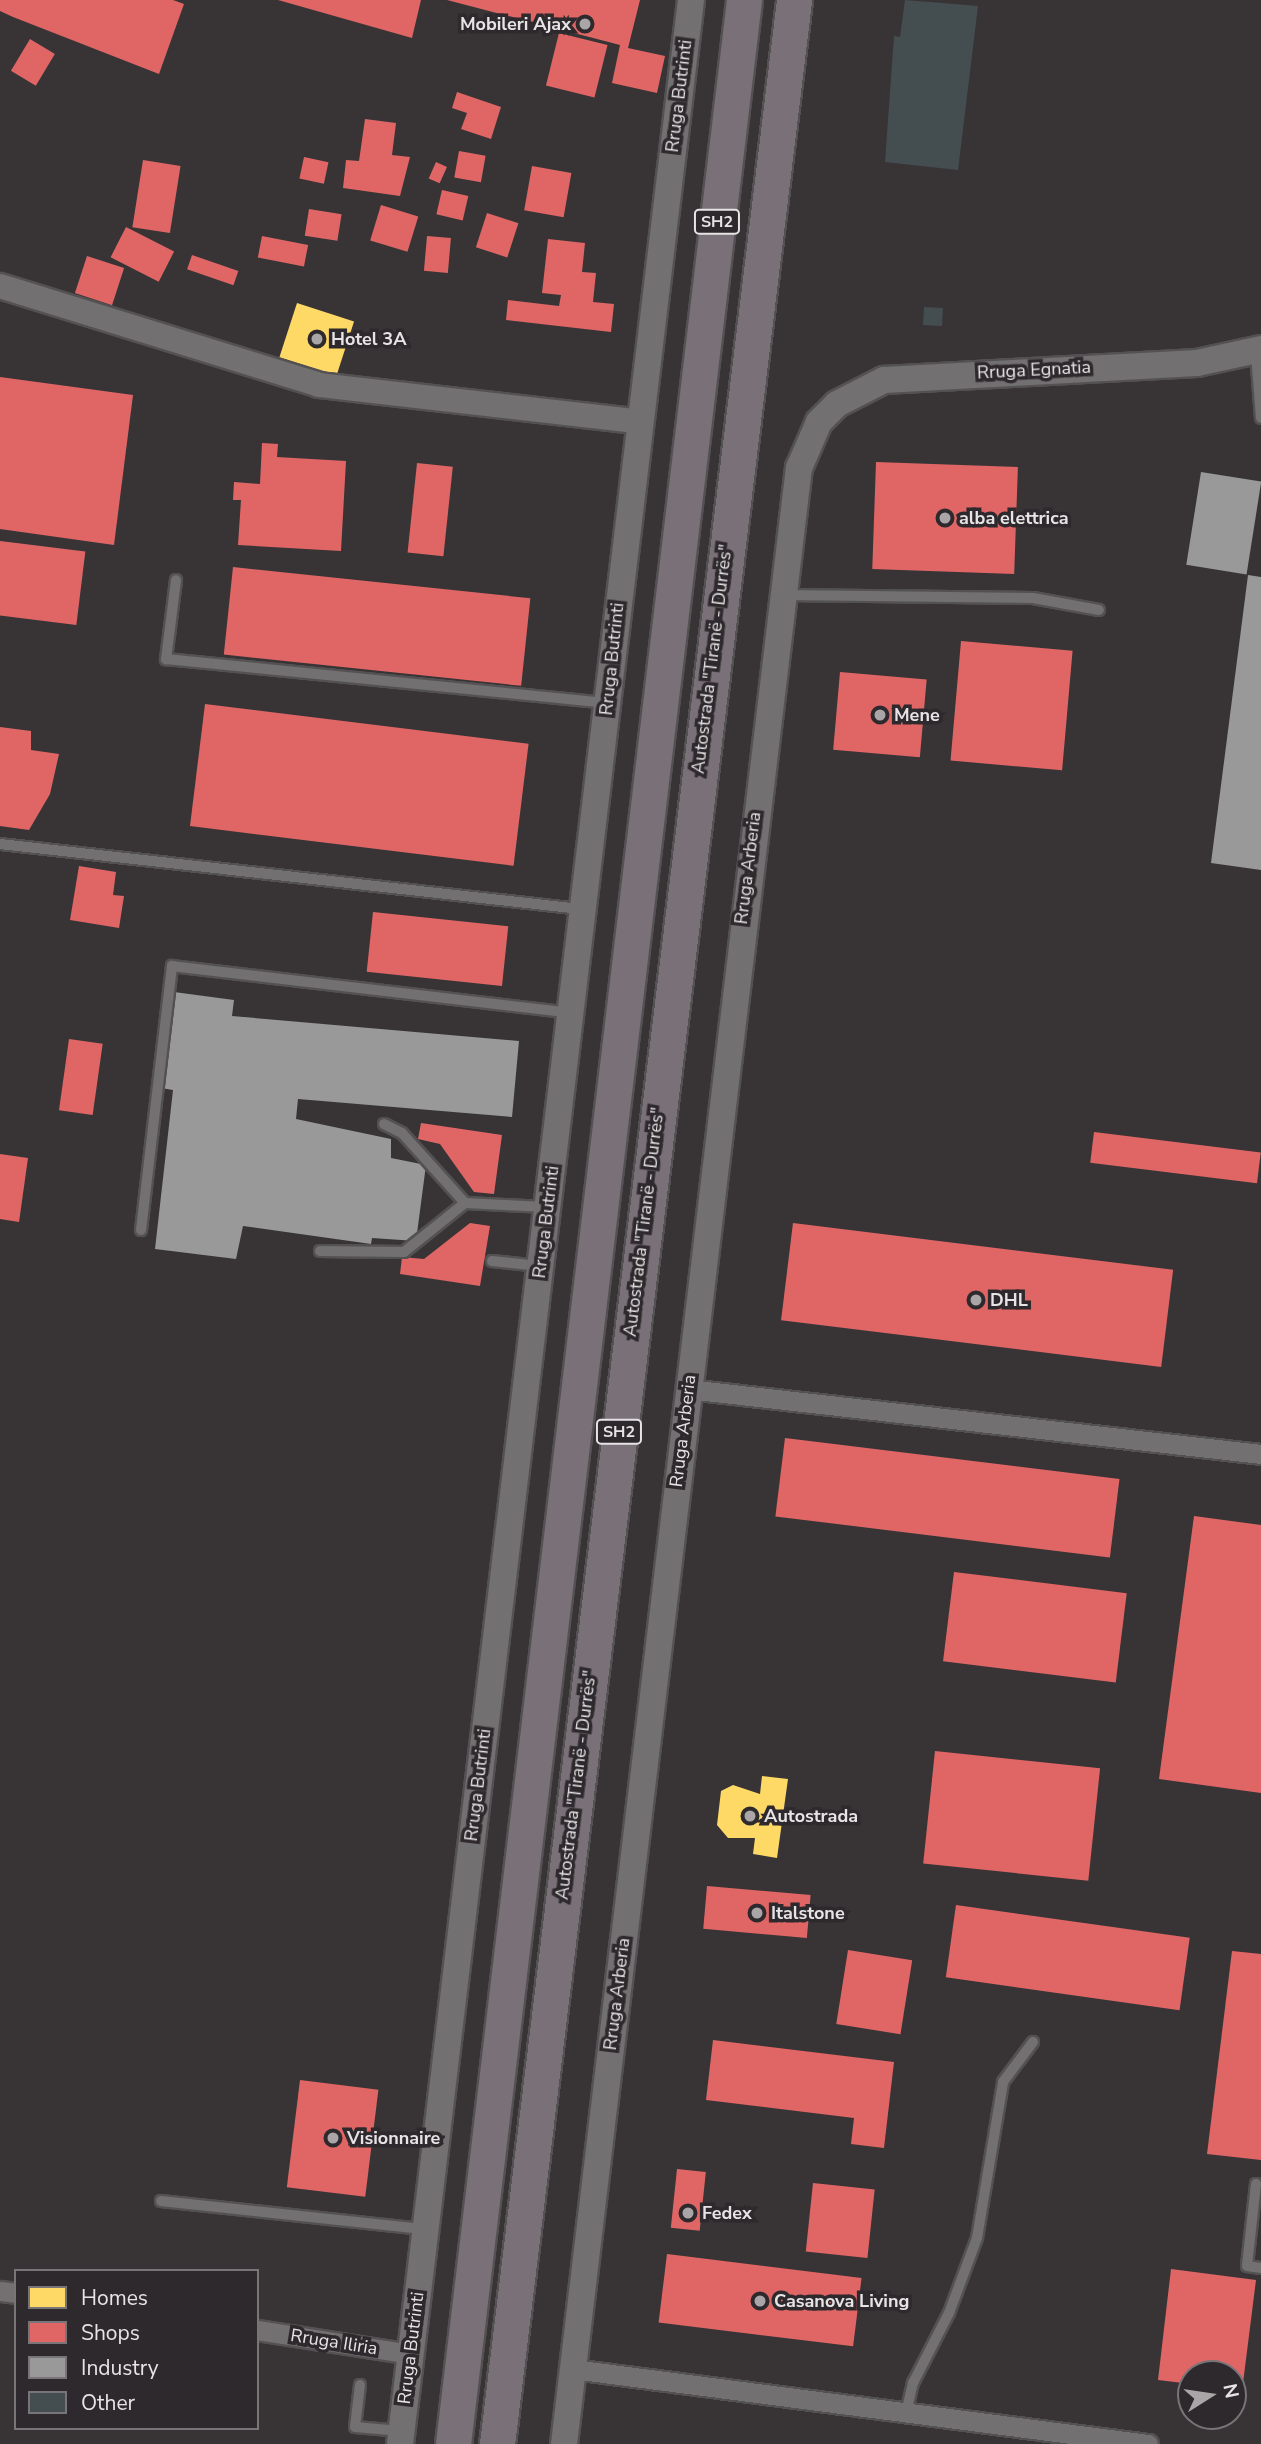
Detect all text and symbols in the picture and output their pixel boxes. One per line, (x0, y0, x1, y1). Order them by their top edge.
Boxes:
place label: Mobileri Ajax (460, 13, 571, 35)
marker: Mobileri Ajax (577, 16, 593, 32)
street label: Rruga Butrinti (661, 39, 697, 153)
road number: SH2 (692, 210, 742, 234)
place label: Hotel 3A (331, 328, 407, 350)
marker: Hotel 3A (309, 331, 325, 347)
street label: Rruga Egnatia (976, 356, 1092, 384)
place label: alba elettrica (959, 507, 1068, 529)
marker: alba elettrica (937, 510, 953, 526)
street label: Autostrada "Tiranë - Durrës" (687, 543, 737, 775)
street label: Rruga Butrinti (595, 602, 629, 716)
place label: Mene (894, 704, 940, 726)
marker: Mene (872, 707, 888, 723)
street label: Rruga Arberia (730, 811, 766, 925)
street label: Autostrada "Tiranë - Durrës" (619, 1106, 669, 1338)
street label: Rruga Butrinti (528, 1165, 564, 1279)
place label: DHL (990, 1289, 1028, 1311)
marker: DHL (968, 1292, 984, 1308)
street label: Rruga Arberia (665, 1374, 701, 1488)
road number: SH2 (594, 1420, 644, 1444)
street label: Autostrada "Tiranë - Durrës" (551, 1669, 601, 1901)
street label: Rruga Butrinti (460, 1728, 496, 1842)
place label: Autostrada (764, 1805, 858, 1827)
marker: Autostrada (742, 1808, 758, 1824)
place label: Italstone (771, 1902, 845, 1924)
marker: Italstone (749, 1905, 765, 1921)
street label: Rruga Arberia (599, 1937, 635, 2051)
place label: Visionnaire (347, 2127, 440, 2149)
marker: Visionnaire (325, 2130, 341, 2146)
place label: Fedex (702, 2202, 752, 2224)
marker: Fedex (680, 2205, 696, 2221)
legend (14, 2269, 259, 2430)
text: Homes (81, 2284, 148, 2312)
place label: Casanova Living (774, 2290, 909, 2312)
street label: Rruga Butrinti (393, 2291, 429, 2405)
marker: Casanova Living (752, 2293, 768, 2309)
text: Shops (81, 2319, 140, 2347)
street label: Rruga Iliria (289, 2324, 379, 2360)
text: Industry (81, 2354, 159, 2382)
north arrow (1177, 2360, 1247, 2430)
text: N (1216, 2381, 1245, 2401)
text: Other (81, 2389, 135, 2417)

